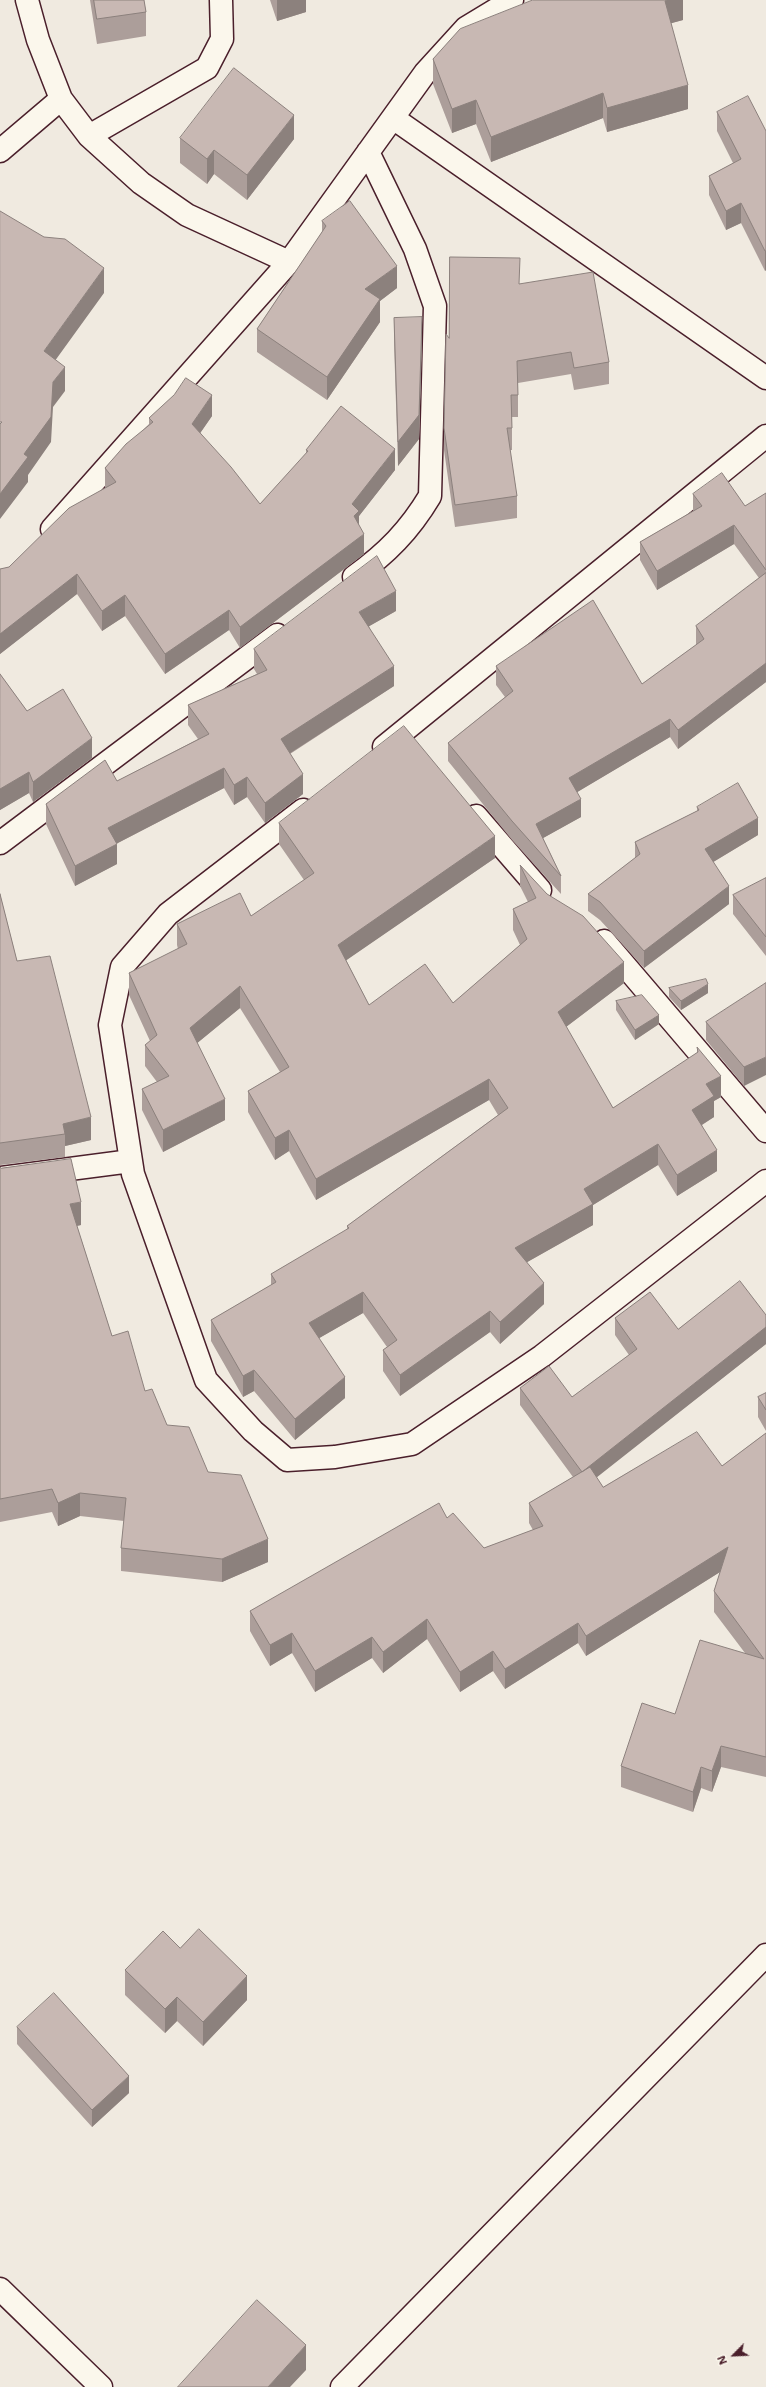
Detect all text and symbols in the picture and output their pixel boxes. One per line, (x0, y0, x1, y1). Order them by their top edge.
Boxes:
north arrow (714, 2335, 754, 2375)
text: N (714, 2353, 731, 2367)

